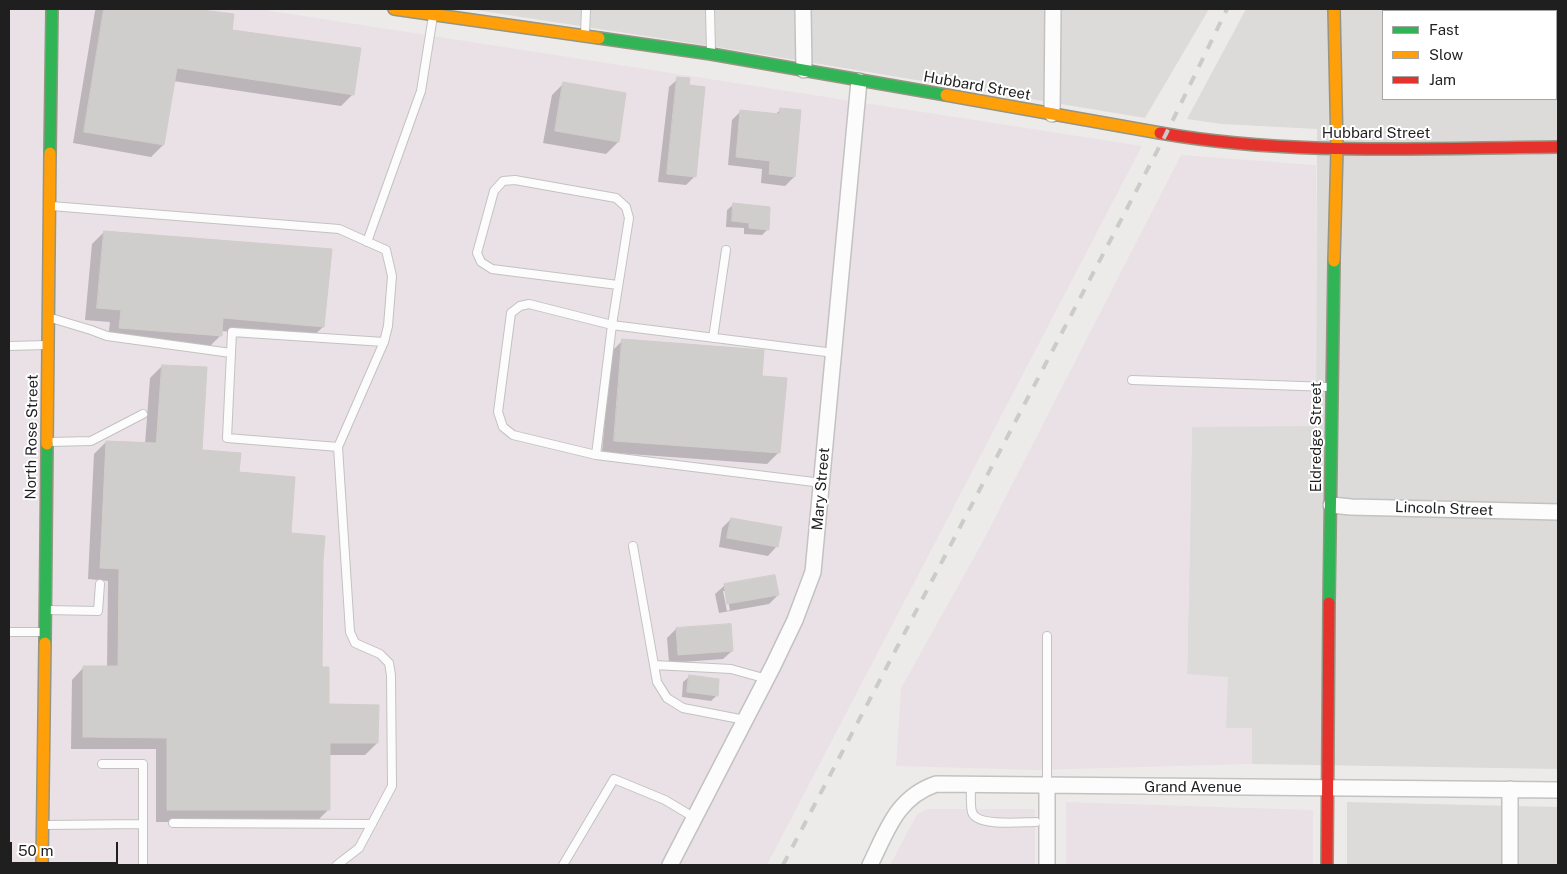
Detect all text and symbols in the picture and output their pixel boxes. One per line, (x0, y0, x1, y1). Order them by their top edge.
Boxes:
legend (1382, 10, 1557, 100)
text: Fast (1429, 21, 1459, 38)
text: Slow (1429, 46, 1463, 63)
street label: Hubbard Street (922, 68, 1032, 104)
text: Jam (1429, 71, 1456, 88)
street label: Hubbard Street (1322, 124, 1430, 142)
street label: North Rose Street (22, 374, 42, 500)
street label: Eldredge Street (1307, 382, 1325, 492)
street label: Mary Street (808, 447, 834, 531)
street label: Lincoln Street (1395, 498, 1493, 520)
street label: Grand Avenue (1144, 778, 1242, 796)
scale bar (12, 832, 120, 864)
text: 50 m (18, 842, 53, 859)

